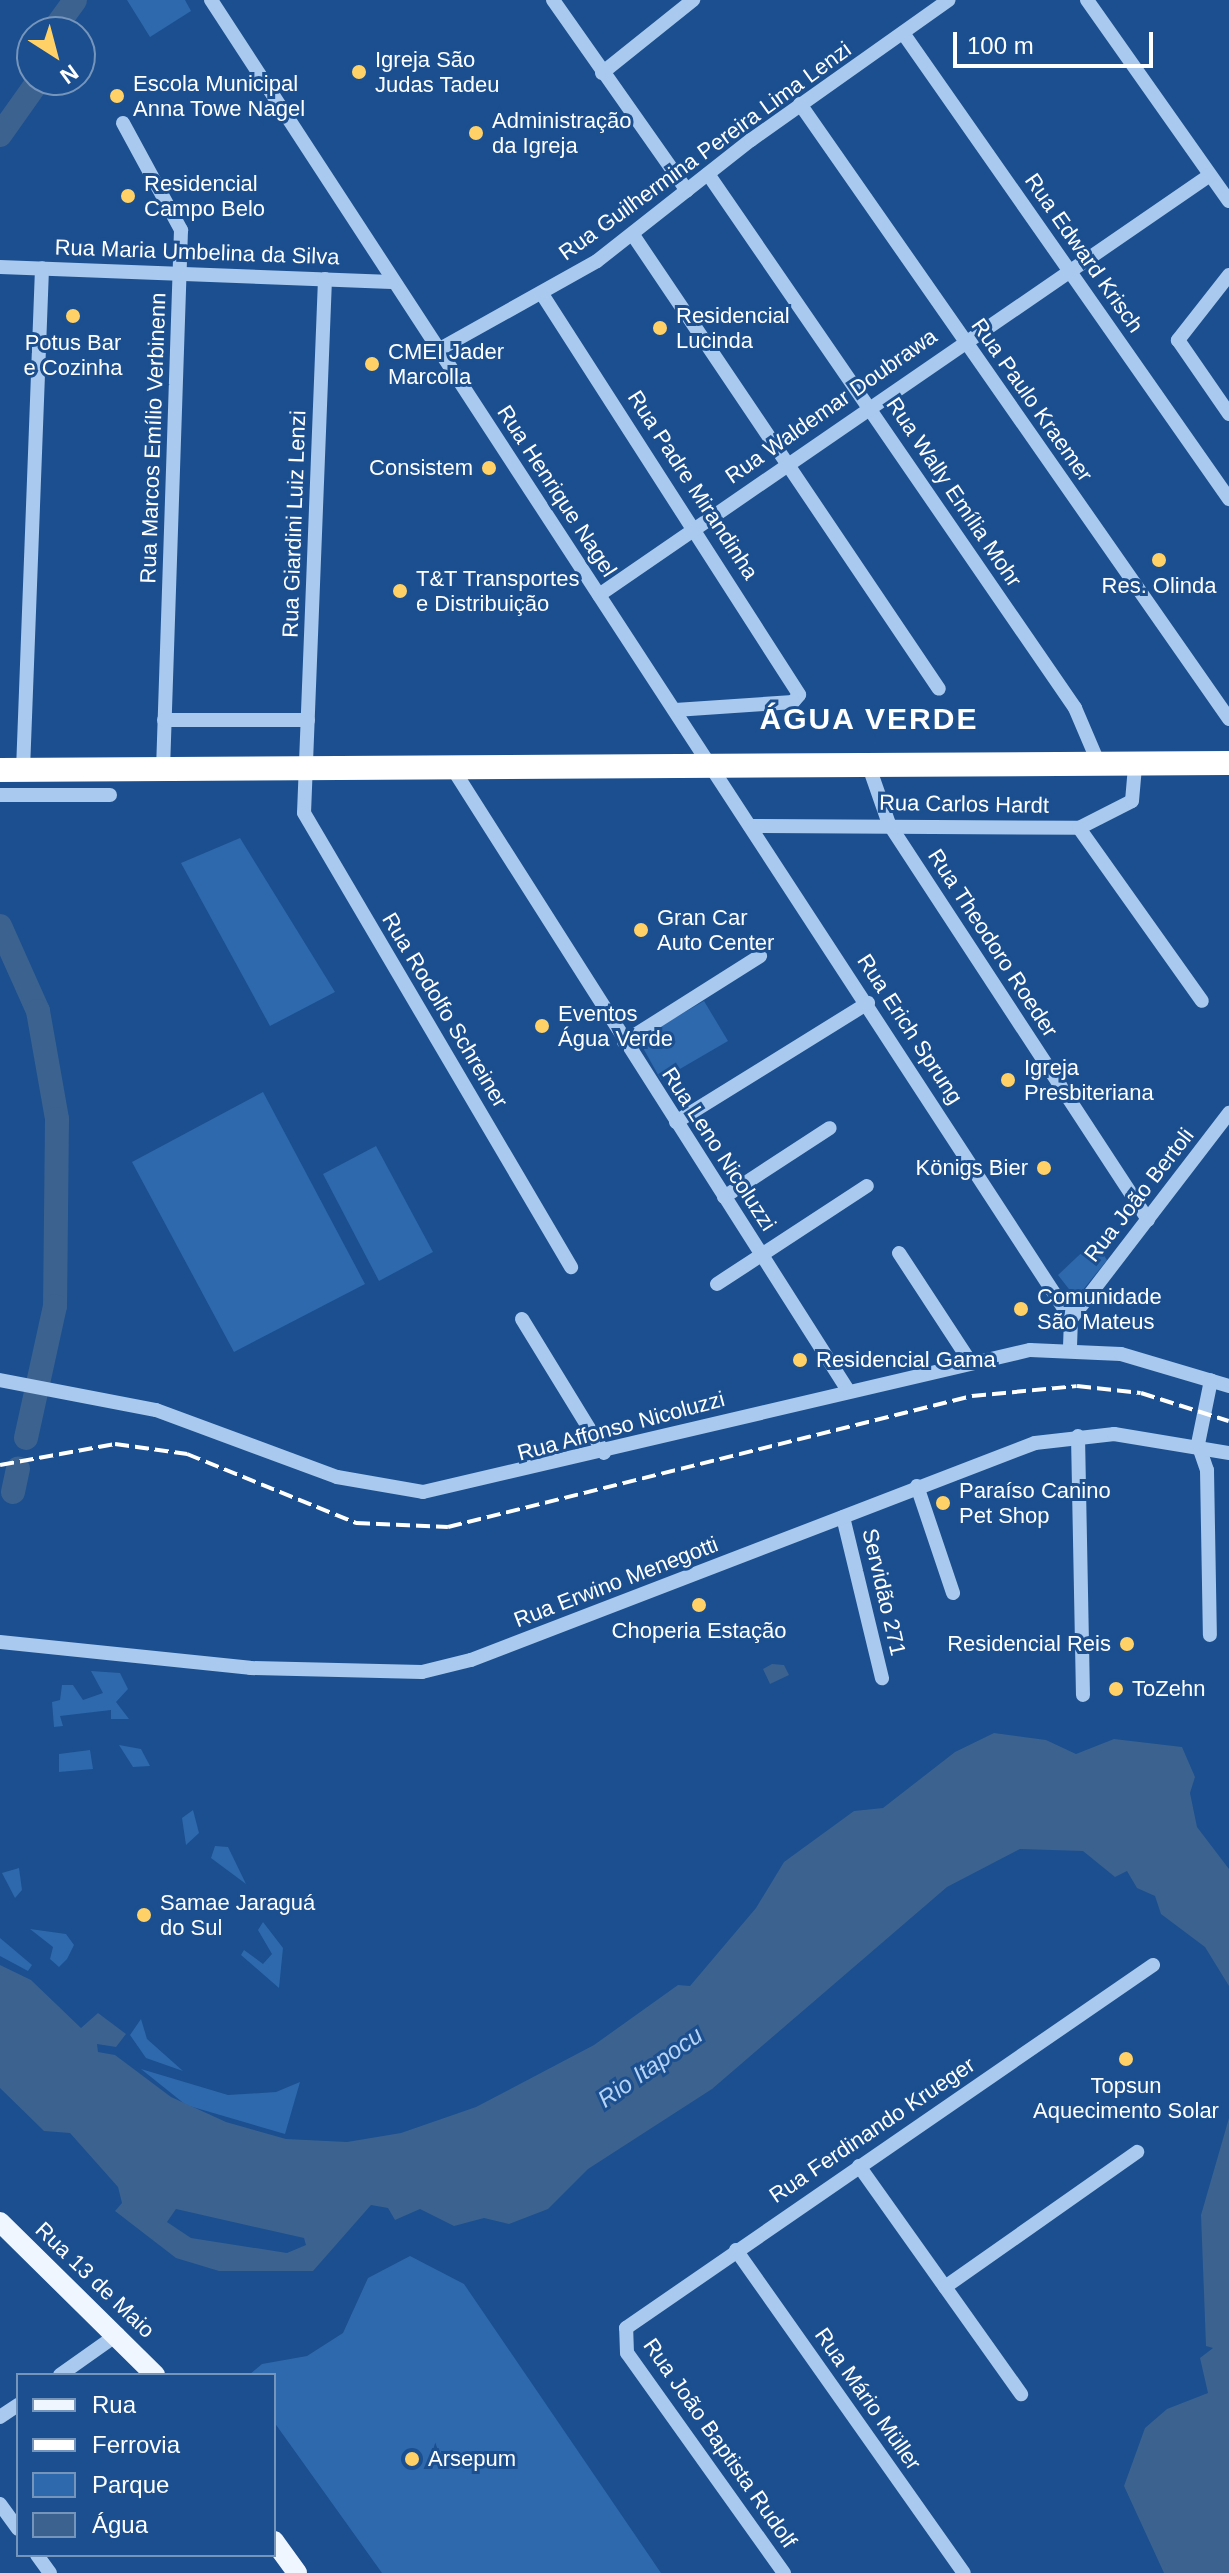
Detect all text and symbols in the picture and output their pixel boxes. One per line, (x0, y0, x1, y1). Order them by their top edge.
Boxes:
north arrow (16, 16, 96, 96)
scale bar (957, 16, 1157, 66)
text: 100 m (967, 32, 1034, 59)
street label: Rua Guilhermina Pereira Lima Lenzi (554, 36, 856, 266)
place label: Igreja São Judas Tadeu (375, 46, 500, 98)
text: N (55, 59, 83, 89)
marker: Igreja São Judas Tadeu (350, 63, 368, 81)
place label: Escola Municipal Anna Towe Nagel (133, 70, 305, 122)
marker: Escola Municipal Anna Towe Nagel (108, 87, 126, 105)
place label: Administração da Igreja (492, 107, 631, 158)
marker: Administração da Igreja (467, 124, 485, 142)
street label: Rua Edward Krisch (1019, 168, 1149, 338)
place label: Residencial Campo Belo (144, 170, 265, 222)
marker: Residencial Campo Belo (119, 187, 137, 205)
street label: Rua Maria Umbelina da Silva (54, 234, 340, 270)
street label: Rua Marcos Emílio Verbinenn (135, 292, 171, 584)
place label: Residencial Lucinda (676, 302, 790, 354)
marker: Potus Bar e Cozinha (64, 307, 82, 325)
street label: Rua Paulo Kraemer (966, 313, 1098, 487)
marker: Residencial Lucinda (651, 319, 669, 337)
street label: Rua Waldemar Doubrawa (720, 323, 942, 489)
place label: Potus Bar e Cozinha (23, 329, 123, 380)
place label: CMEI Jader Marcolla (388, 338, 504, 390)
marker: CMEI Jader Marcolla (363, 355, 381, 373)
street label: Rua Padre Mirandinha (622, 386, 764, 584)
street label: Rua Wally Emília Mohr (881, 392, 1027, 592)
street label: Rua Henrique Nagel (492, 400, 622, 582)
street label: Rua Giardini Luiz Lenzi (277, 410, 311, 638)
place label: Consistem (369, 455, 473, 481)
marker: Consistem (480, 459, 498, 477)
marker: Res. Olinda (1150, 551, 1168, 569)
place label: T&T Transportes e Distribuição (416, 565, 580, 616)
place label: Res. Olinda (1102, 573, 1216, 599)
marker: T&T Transportes e Distribuição (391, 582, 409, 600)
district label: ÁGUA VERDE (759, 701, 979, 737)
street label: Rua Carlos Hardt (879, 789, 1049, 819)
street label: Rua Theodoro Roeder (922, 844, 1064, 1042)
place label: Gran Car Auto Center (657, 904, 774, 956)
street label: Rua Rodolfo Schreiner (376, 908, 514, 1112)
marker: Gran Car Auto Center (632, 921, 650, 939)
street label: Rua Erich Sprung (852, 949, 968, 1109)
place label: Eventos Água Verde (558, 1000, 673, 1052)
marker: Eventos Água Verde (533, 1017, 551, 1035)
place label: Igreja Presbiteriana (1024, 1054, 1154, 1106)
street label: Rua Leno Nicoluzzi (656, 1062, 782, 1236)
marker: Igreja Presbiteriana (999, 1071, 1017, 1089)
street label: Rua João Bertoli (1079, 1123, 1199, 1267)
place label: Königs Bier (915, 1155, 1028, 1181)
marker: Königs Bier (1035, 1159, 1053, 1177)
place label: Comunidade São Mateus (1037, 1283, 1162, 1334)
marker: Comunidade São Mateus (1012, 1300, 1030, 1318)
place label: Residencial Gama (816, 1347, 996, 1373)
marker: Residencial Gama (791, 1351, 809, 1369)
street label: Rua Affonso Nicoluzzi (514, 1385, 728, 1467)
place label: Paraíso Canino Pet Shop (959, 1477, 1111, 1528)
marker: Paraíso Canino Pet Shop (934, 1494, 952, 1512)
street label: Servidão 271 (857, 1526, 911, 1658)
street label: Rua Erwino Menegotti (510, 1531, 722, 1633)
marker: Choperia Estação (690, 1596, 708, 1614)
place label: Choperia Estação (612, 1618, 786, 1644)
place label: Residencial Reis (947, 1631, 1111, 1657)
marker: Residencial Reis (1118, 1635, 1136, 1653)
place label: ToZehn (1132, 1676, 1205, 1702)
marker: ToZehn (1107, 1680, 1125, 1698)
place label: Samae Jaraguá do Sul (160, 1889, 315, 1940)
marker: Samae Jaraguá do Sul (135, 1906, 153, 1924)
water label: Rio Itapocu (592, 2020, 708, 2114)
marker: Topsun Aquecimento Solar (1117, 2050, 1135, 2068)
street label: Rua Ferdinando Krueger (764, 2051, 980, 2209)
place label: Topsun Aquecimento Solar (1033, 2072, 1219, 2124)
street label: Rua 13 de Maio (30, 2217, 160, 2343)
street label: Rua Mário Müller (809, 2323, 927, 2475)
street label: Rua João Baptista Rudolf (638, 2333, 802, 2553)
legend (16, 2373, 276, 2557)
text: Rua (92, 2391, 136, 2418)
text: Ferrovia (92, 2431, 180, 2458)
place label: Arsepum (428, 2446, 516, 2472)
marker: Arsepum (403, 2450, 421, 2468)
text: Parque (92, 2471, 169, 2498)
text: Água (92, 2511, 148, 2538)

